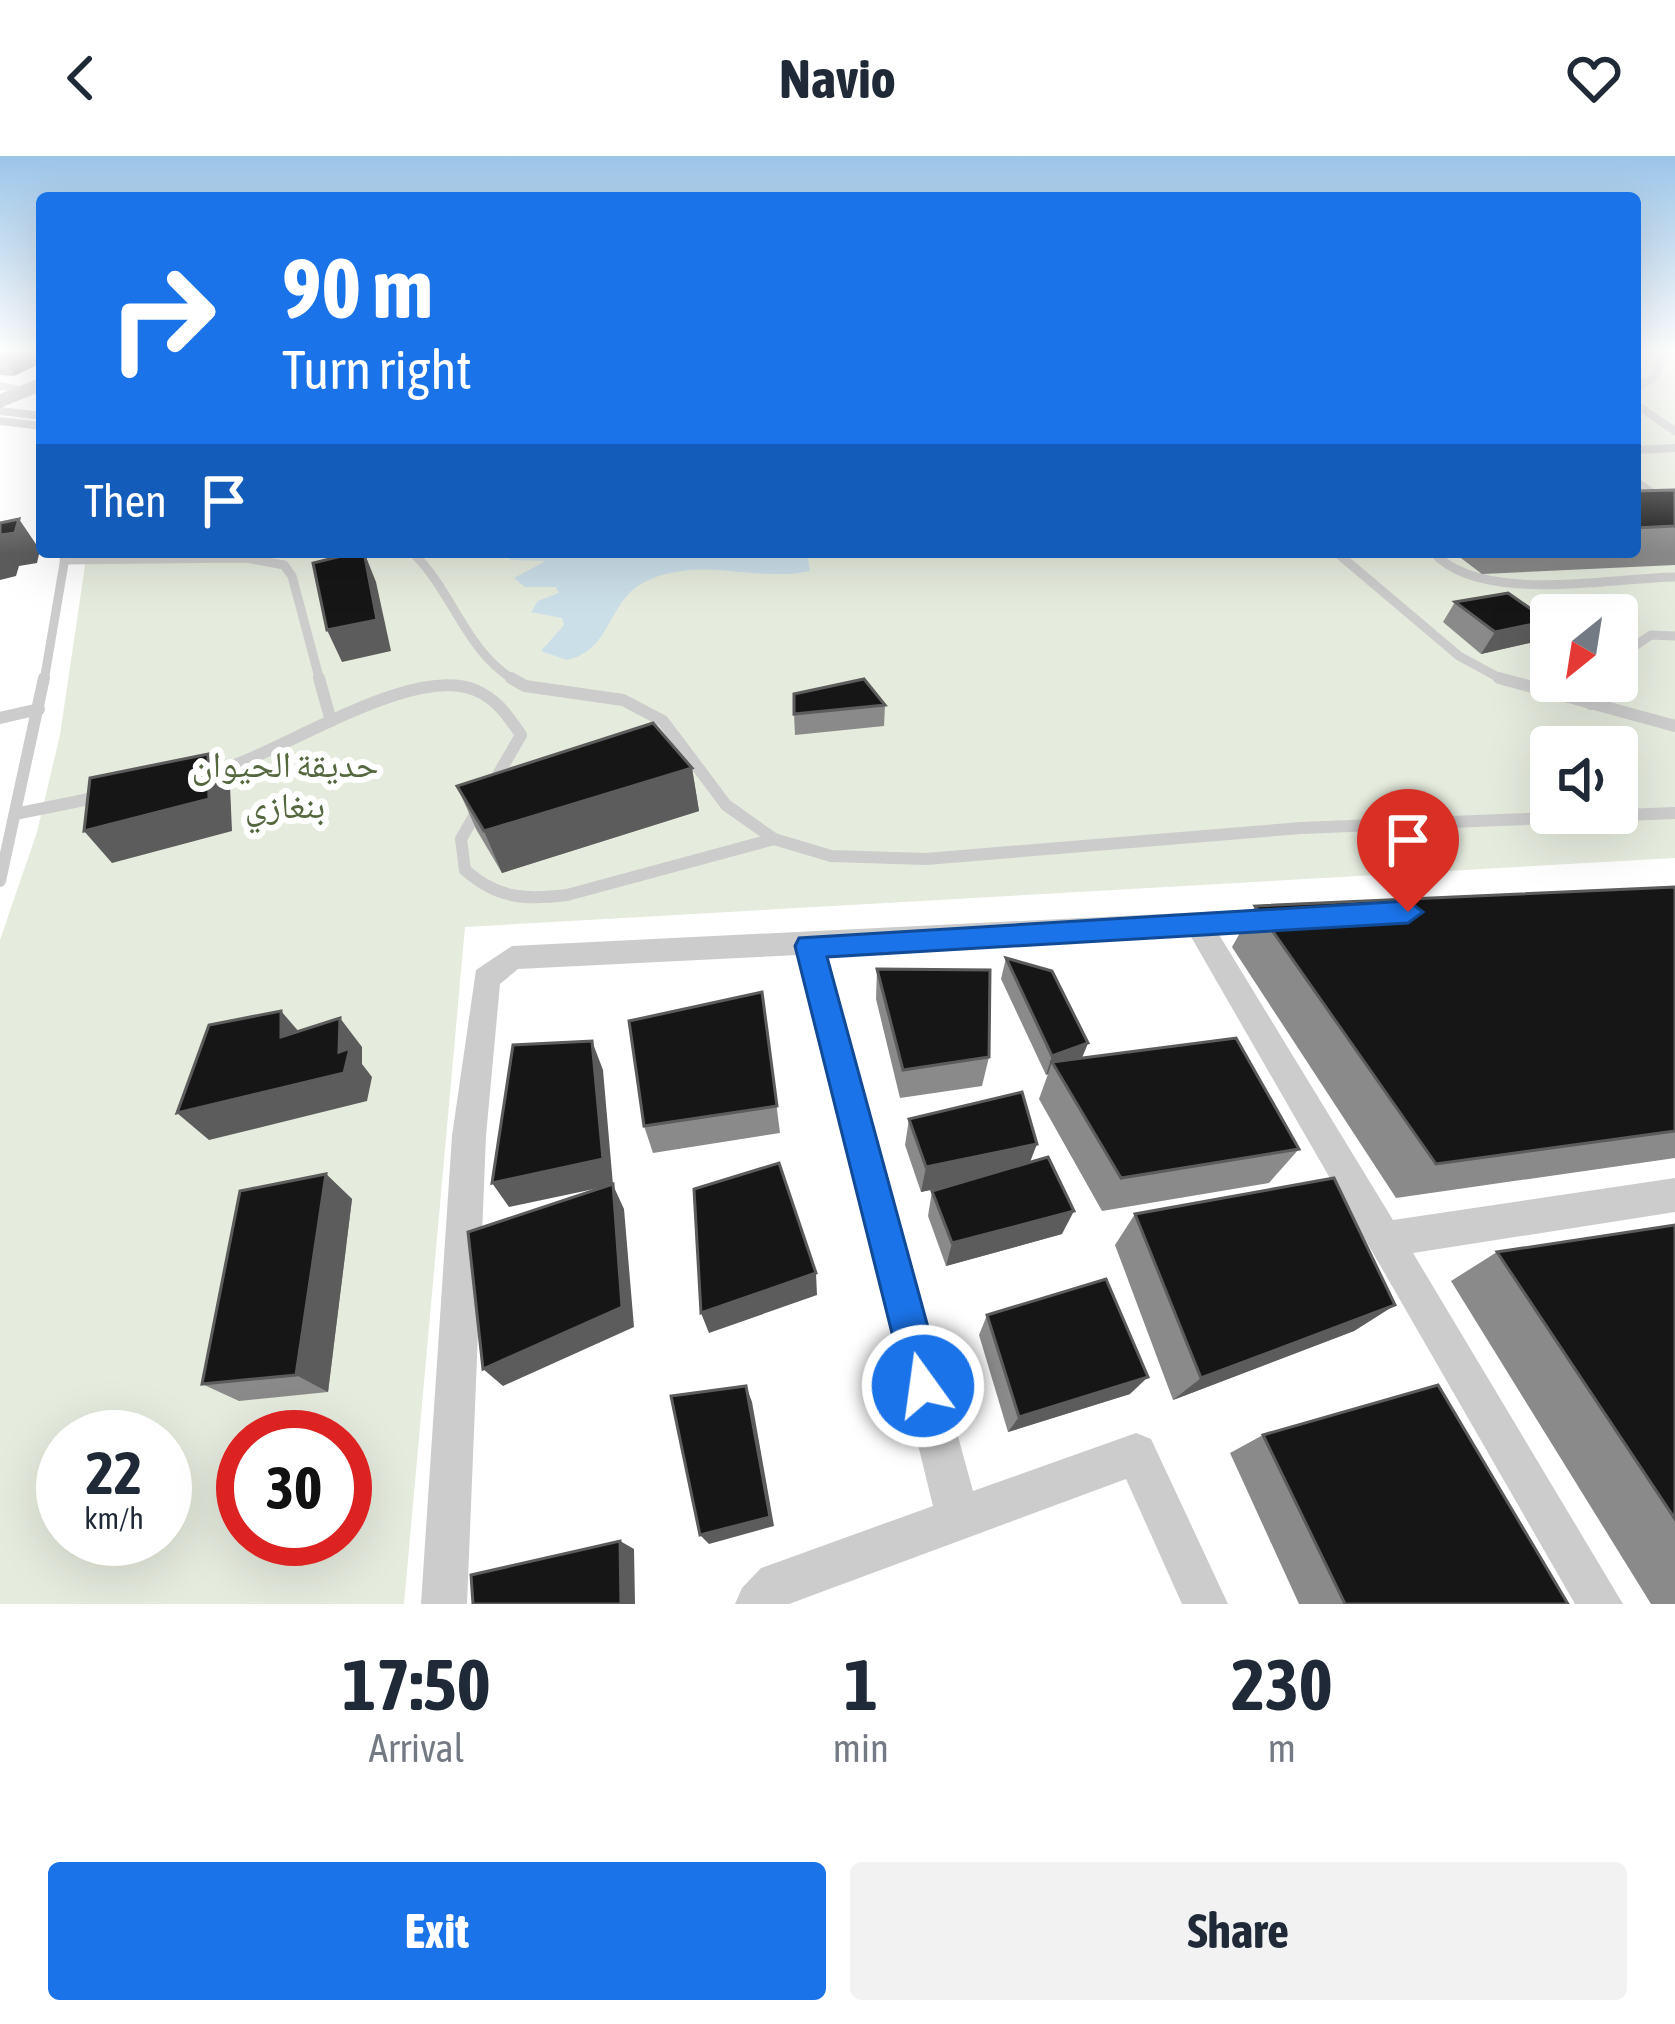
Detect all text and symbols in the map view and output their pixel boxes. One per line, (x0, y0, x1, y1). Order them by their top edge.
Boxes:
icon: back (48, 45, 114, 111)
icon: heart (1561, 45, 1627, 111)
text: Navio (779, 48, 896, 109)
icon: right (84, 240, 240, 396)
text: 90 m (282, 240, 433, 336)
text: Turn right (282, 339, 472, 400)
icon: arrive (191, 468, 257, 534)
text: Then (84, 475, 167, 527)
north arrow (1530, 594, 1638, 702)
map controls (1530, 594, 1638, 834)
button: sound (1530, 726, 1638, 834)
park label: حديقة الحيوان بنغازي (191, 743, 379, 834)
pin (1357, 789, 1459, 912)
icon: arrive (1375, 807, 1441, 873)
position arrow (860, 1323, 986, 1449)
speed limit sign: 30 (216, 1410, 372, 1566)
text: 22 (86, 1438, 142, 1507)
text: km/h (84, 1501, 144, 1535)
text: 17:50 (342, 1643, 491, 1725)
text: 1 (844, 1643, 878, 1725)
text: 230 (1231, 1643, 1333, 1725)
text: Arrival (369, 1726, 464, 1770)
text: min (833, 1726, 889, 1770)
text: m (1268, 1726, 1296, 1770)
button: Exit (48, 1862, 826, 2000)
button: Share (850, 1862, 1627, 2000)

